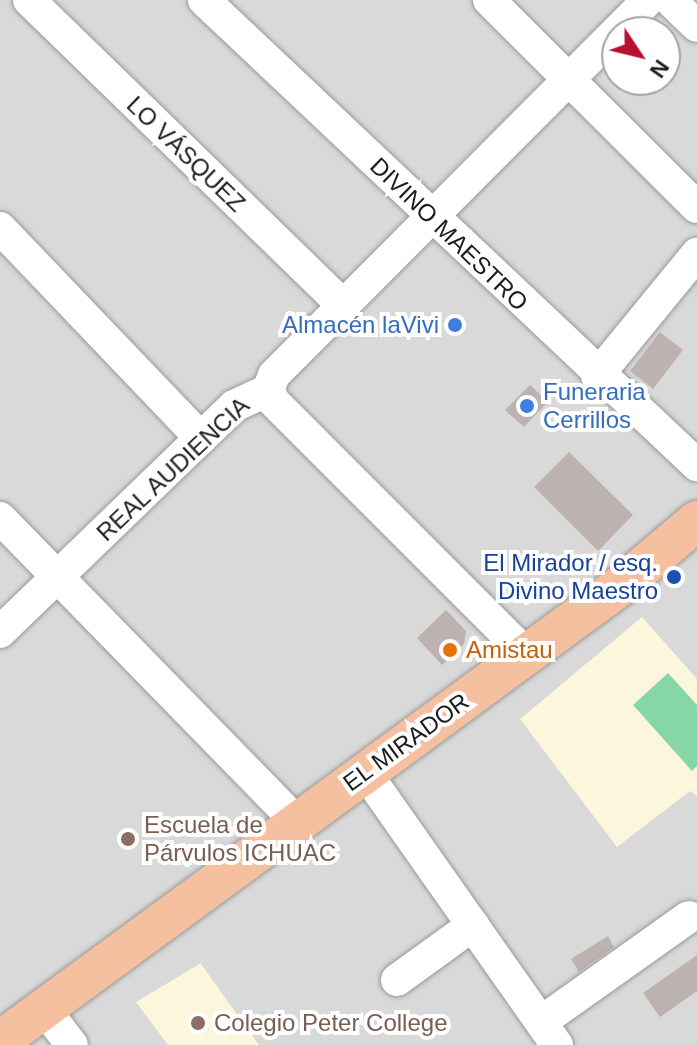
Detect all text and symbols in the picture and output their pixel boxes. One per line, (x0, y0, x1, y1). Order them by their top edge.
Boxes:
north arrow (601, 16, 681, 96)
text: N (645, 55, 674, 83)
street label: LO VÁSQUEZ (121, 90, 251, 218)
street label: DIVINO MAESTRO (364, 151, 534, 317)
place label: Almacén laVivi (282, 311, 439, 339)
marker: Almacén laVivi (446, 316, 464, 334)
place label: Funeraria Cerrillos (543, 378, 646, 434)
street label: REAL AUDIENCIA (90, 390, 256, 548)
marker: Funeraria Cerrillos (518, 397, 536, 415)
place label: El Mirador / esq. Divino Maestro (483, 549, 658, 605)
marker: El Mirador / esq. Divino Maestro (665, 568, 683, 586)
place label: Amistau (466, 636, 553, 664)
marker: Amistau (441, 641, 459, 659)
street label: EL MIRADOR (337, 686, 475, 798)
place label: Escuela de Párvulos ICHUAC (144, 811, 336, 867)
marker: Escuela de Párvulos ICHUAC (119, 830, 137, 848)
place label: Colegio Peter College (214, 1009, 447, 1037)
marker: Colegio Peter College (189, 1014, 207, 1032)

